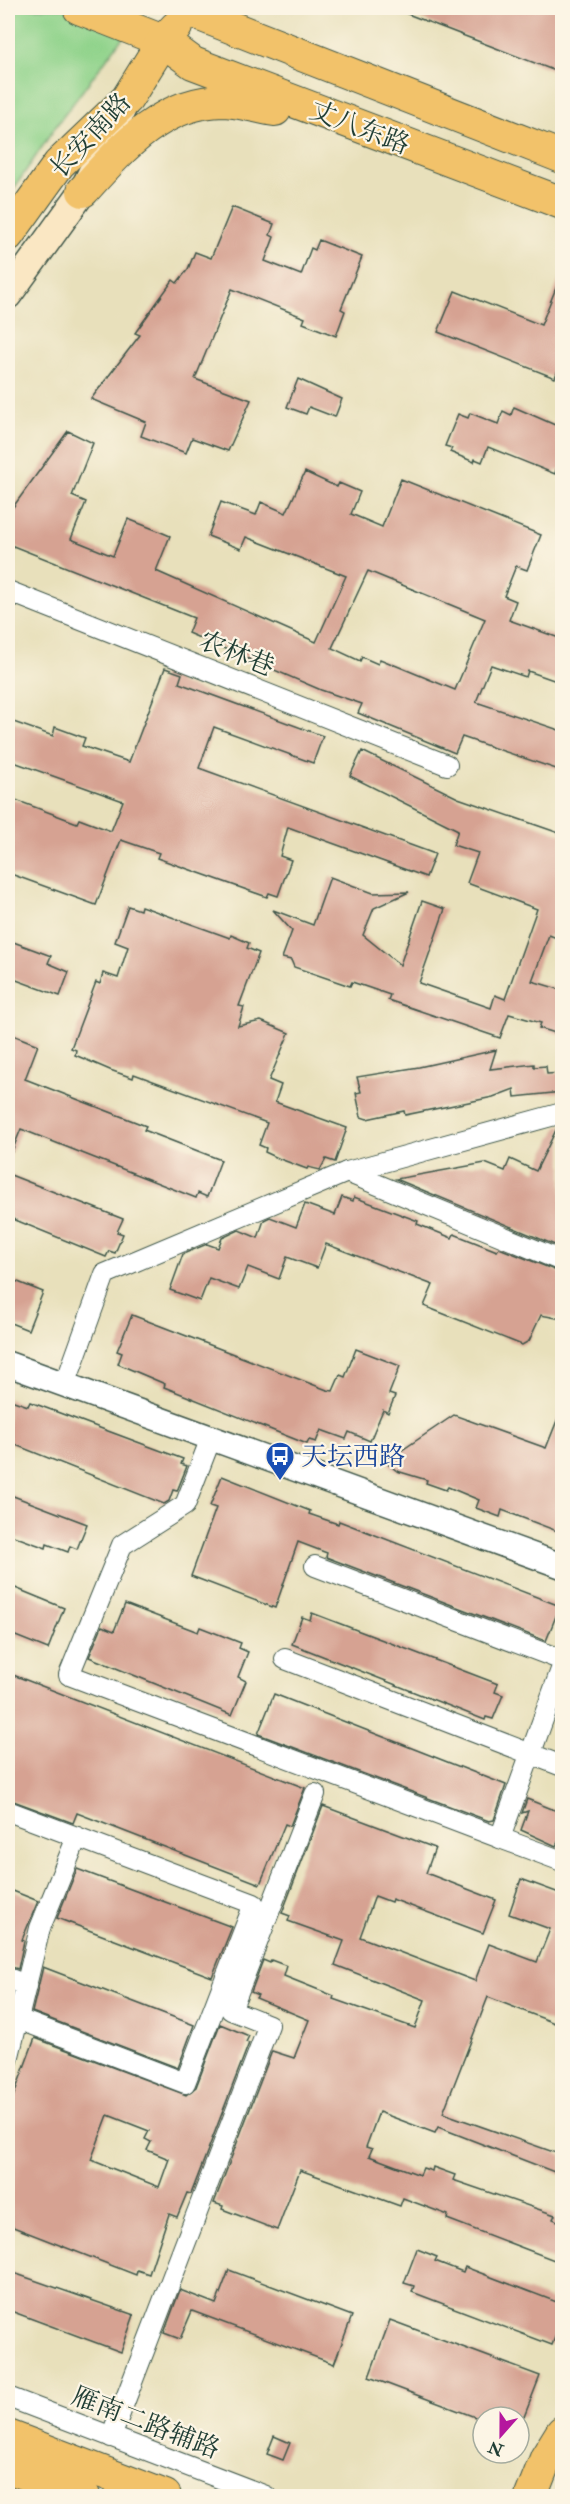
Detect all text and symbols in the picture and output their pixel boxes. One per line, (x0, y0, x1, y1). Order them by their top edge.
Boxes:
street label: 长安南路 (44, 87, 138, 185)
street label: 丈八东路 (305, 94, 414, 162)
street label: 农林巷 (194, 624, 279, 683)
bus stop icon: 天坛西路 (264, 1440, 296, 1482)
place label: 天坛西路 (301, 1441, 405, 1473)
street label: 雁南二路辅路 (67, 2380, 224, 2466)
north arrow (471, 2405, 531, 2465)
text: N (485, 2436, 507, 2460)

